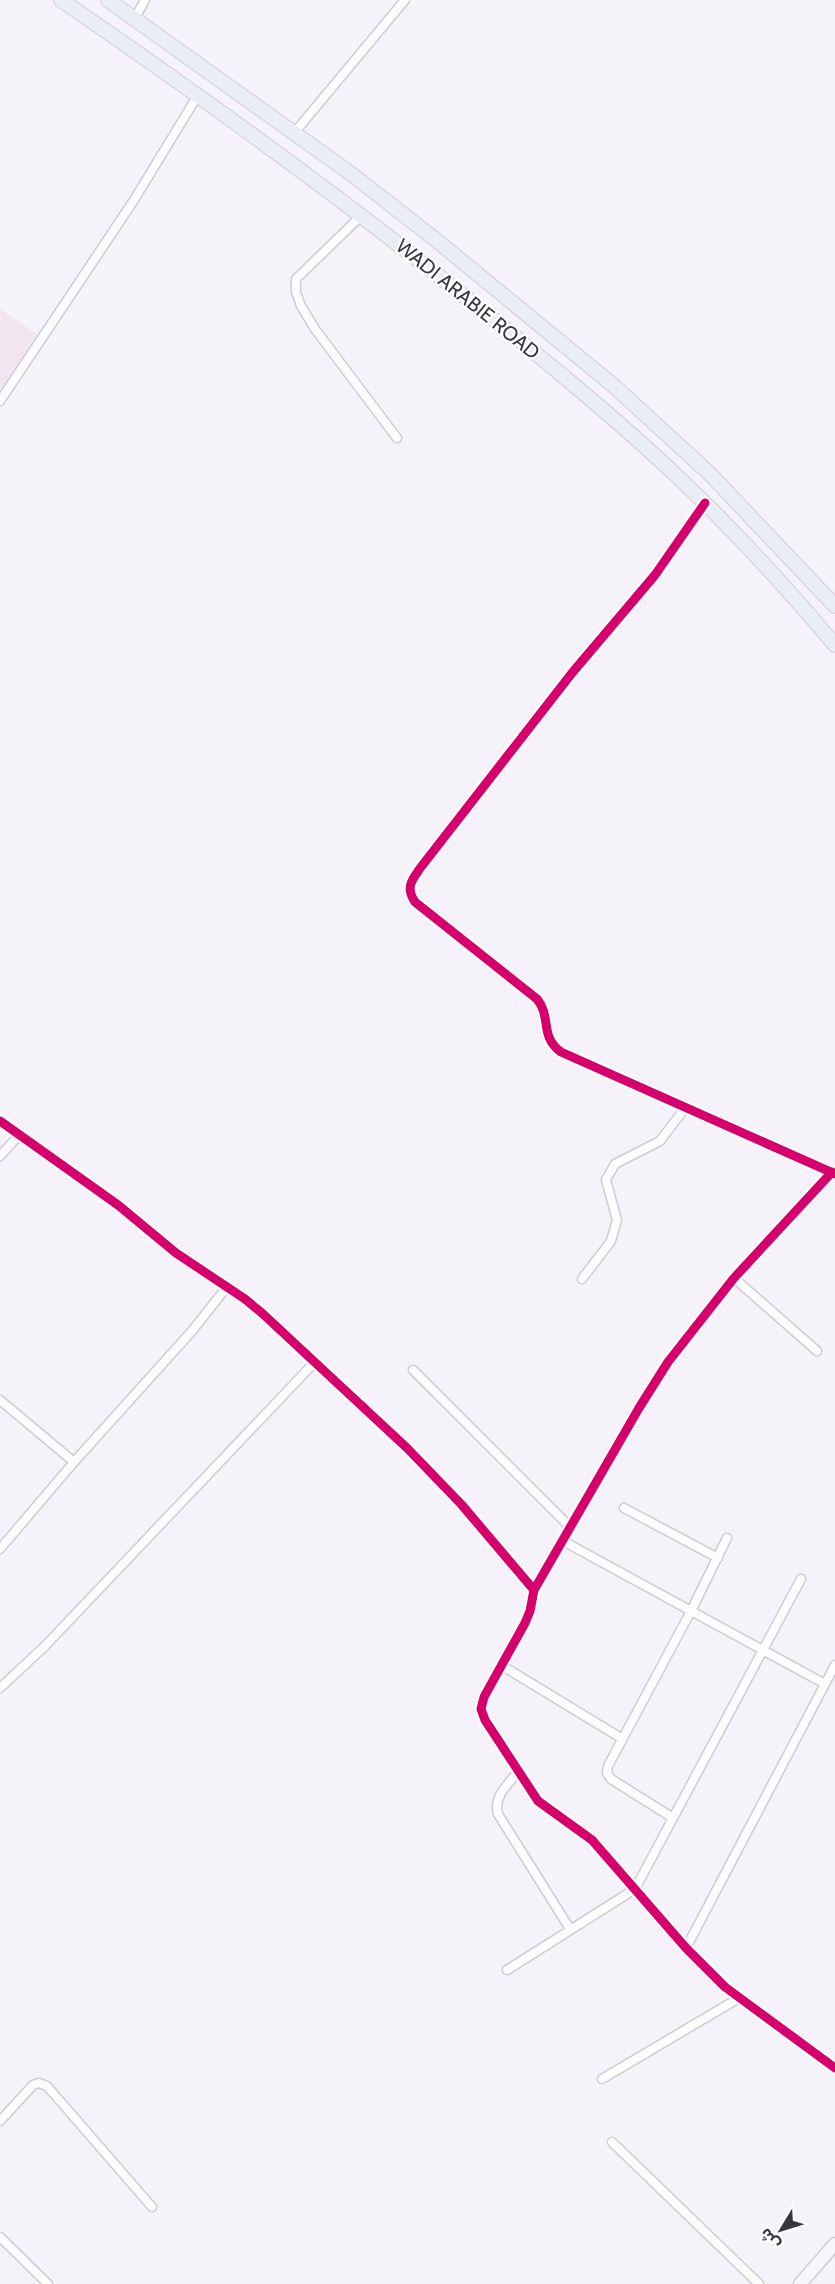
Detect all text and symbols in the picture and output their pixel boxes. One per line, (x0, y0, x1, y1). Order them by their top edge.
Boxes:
street label: WADI ARABIE ROAD (391, 234, 545, 364)
north arrow (751, 2200, 811, 2260)
text: ش (755, 2224, 784, 2253)

